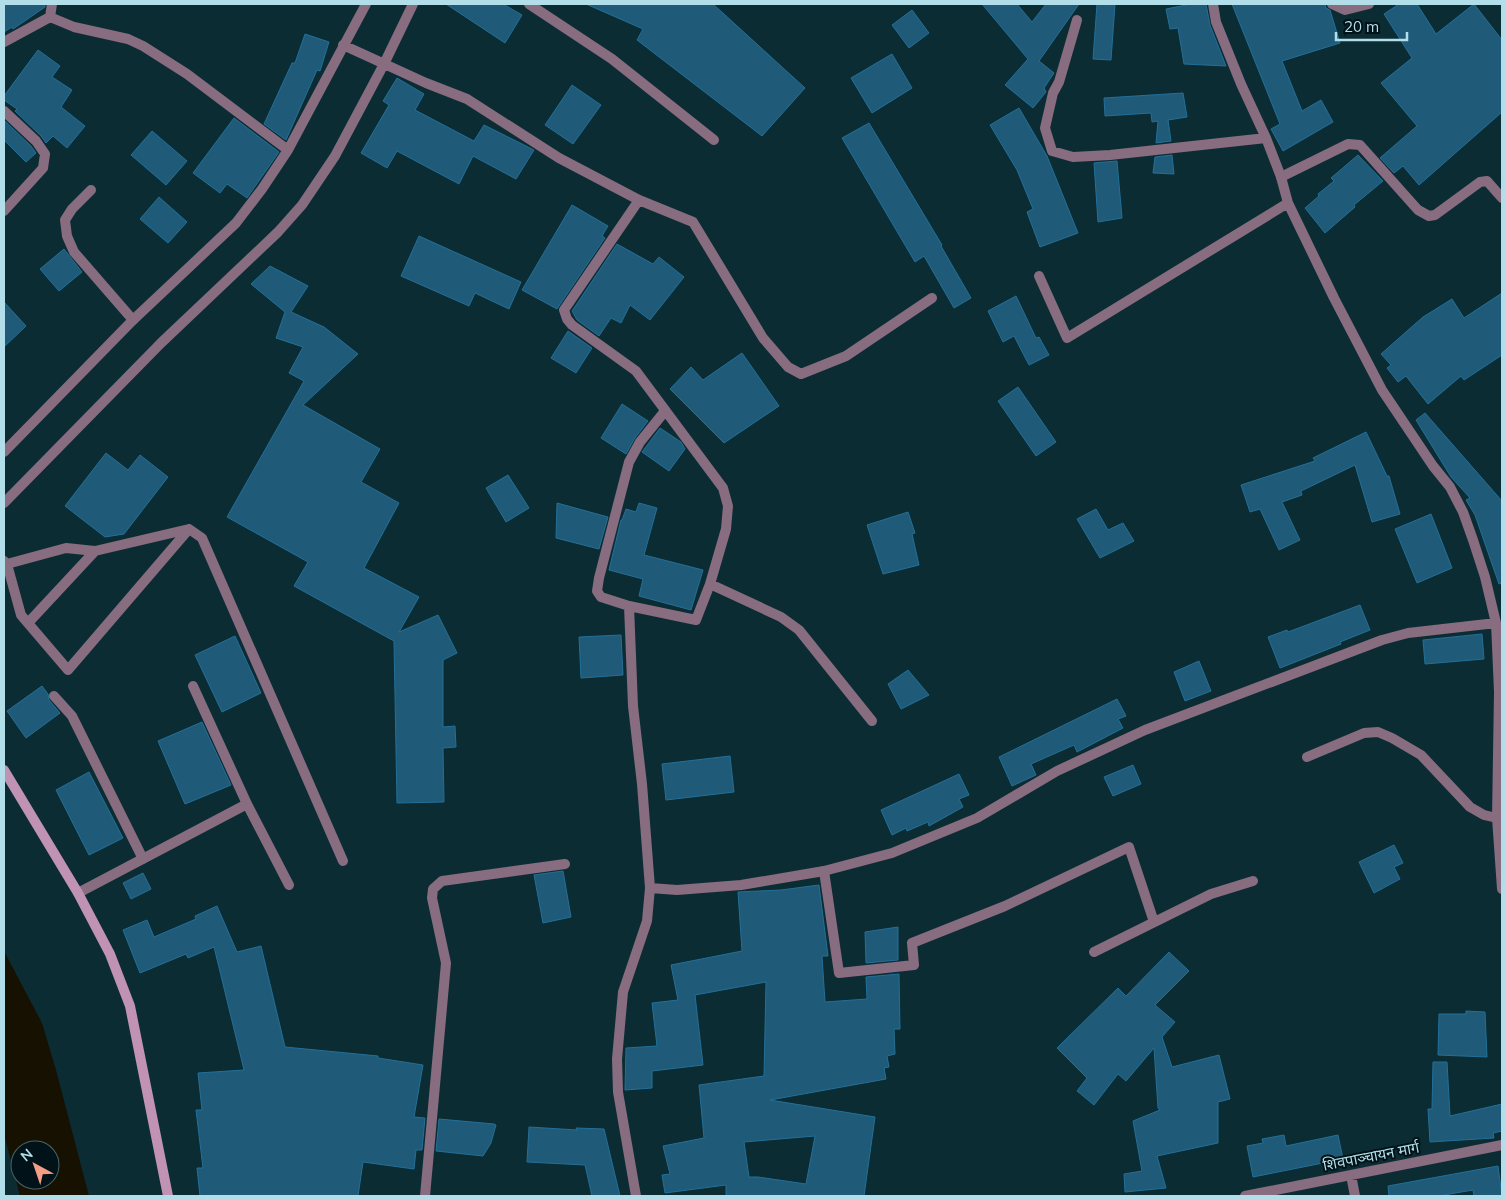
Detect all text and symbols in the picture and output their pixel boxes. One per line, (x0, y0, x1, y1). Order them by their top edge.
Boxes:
scale bar (1336, 10, 1407, 42)
text: 20 m (1344, 17, 1379, 36)
street label: शिवपाञ्चायन मार्ग (1321, 1137, 1422, 1175)
north arrow (10, 1140, 60, 1190)
text: N (17, 1145, 36, 1165)

